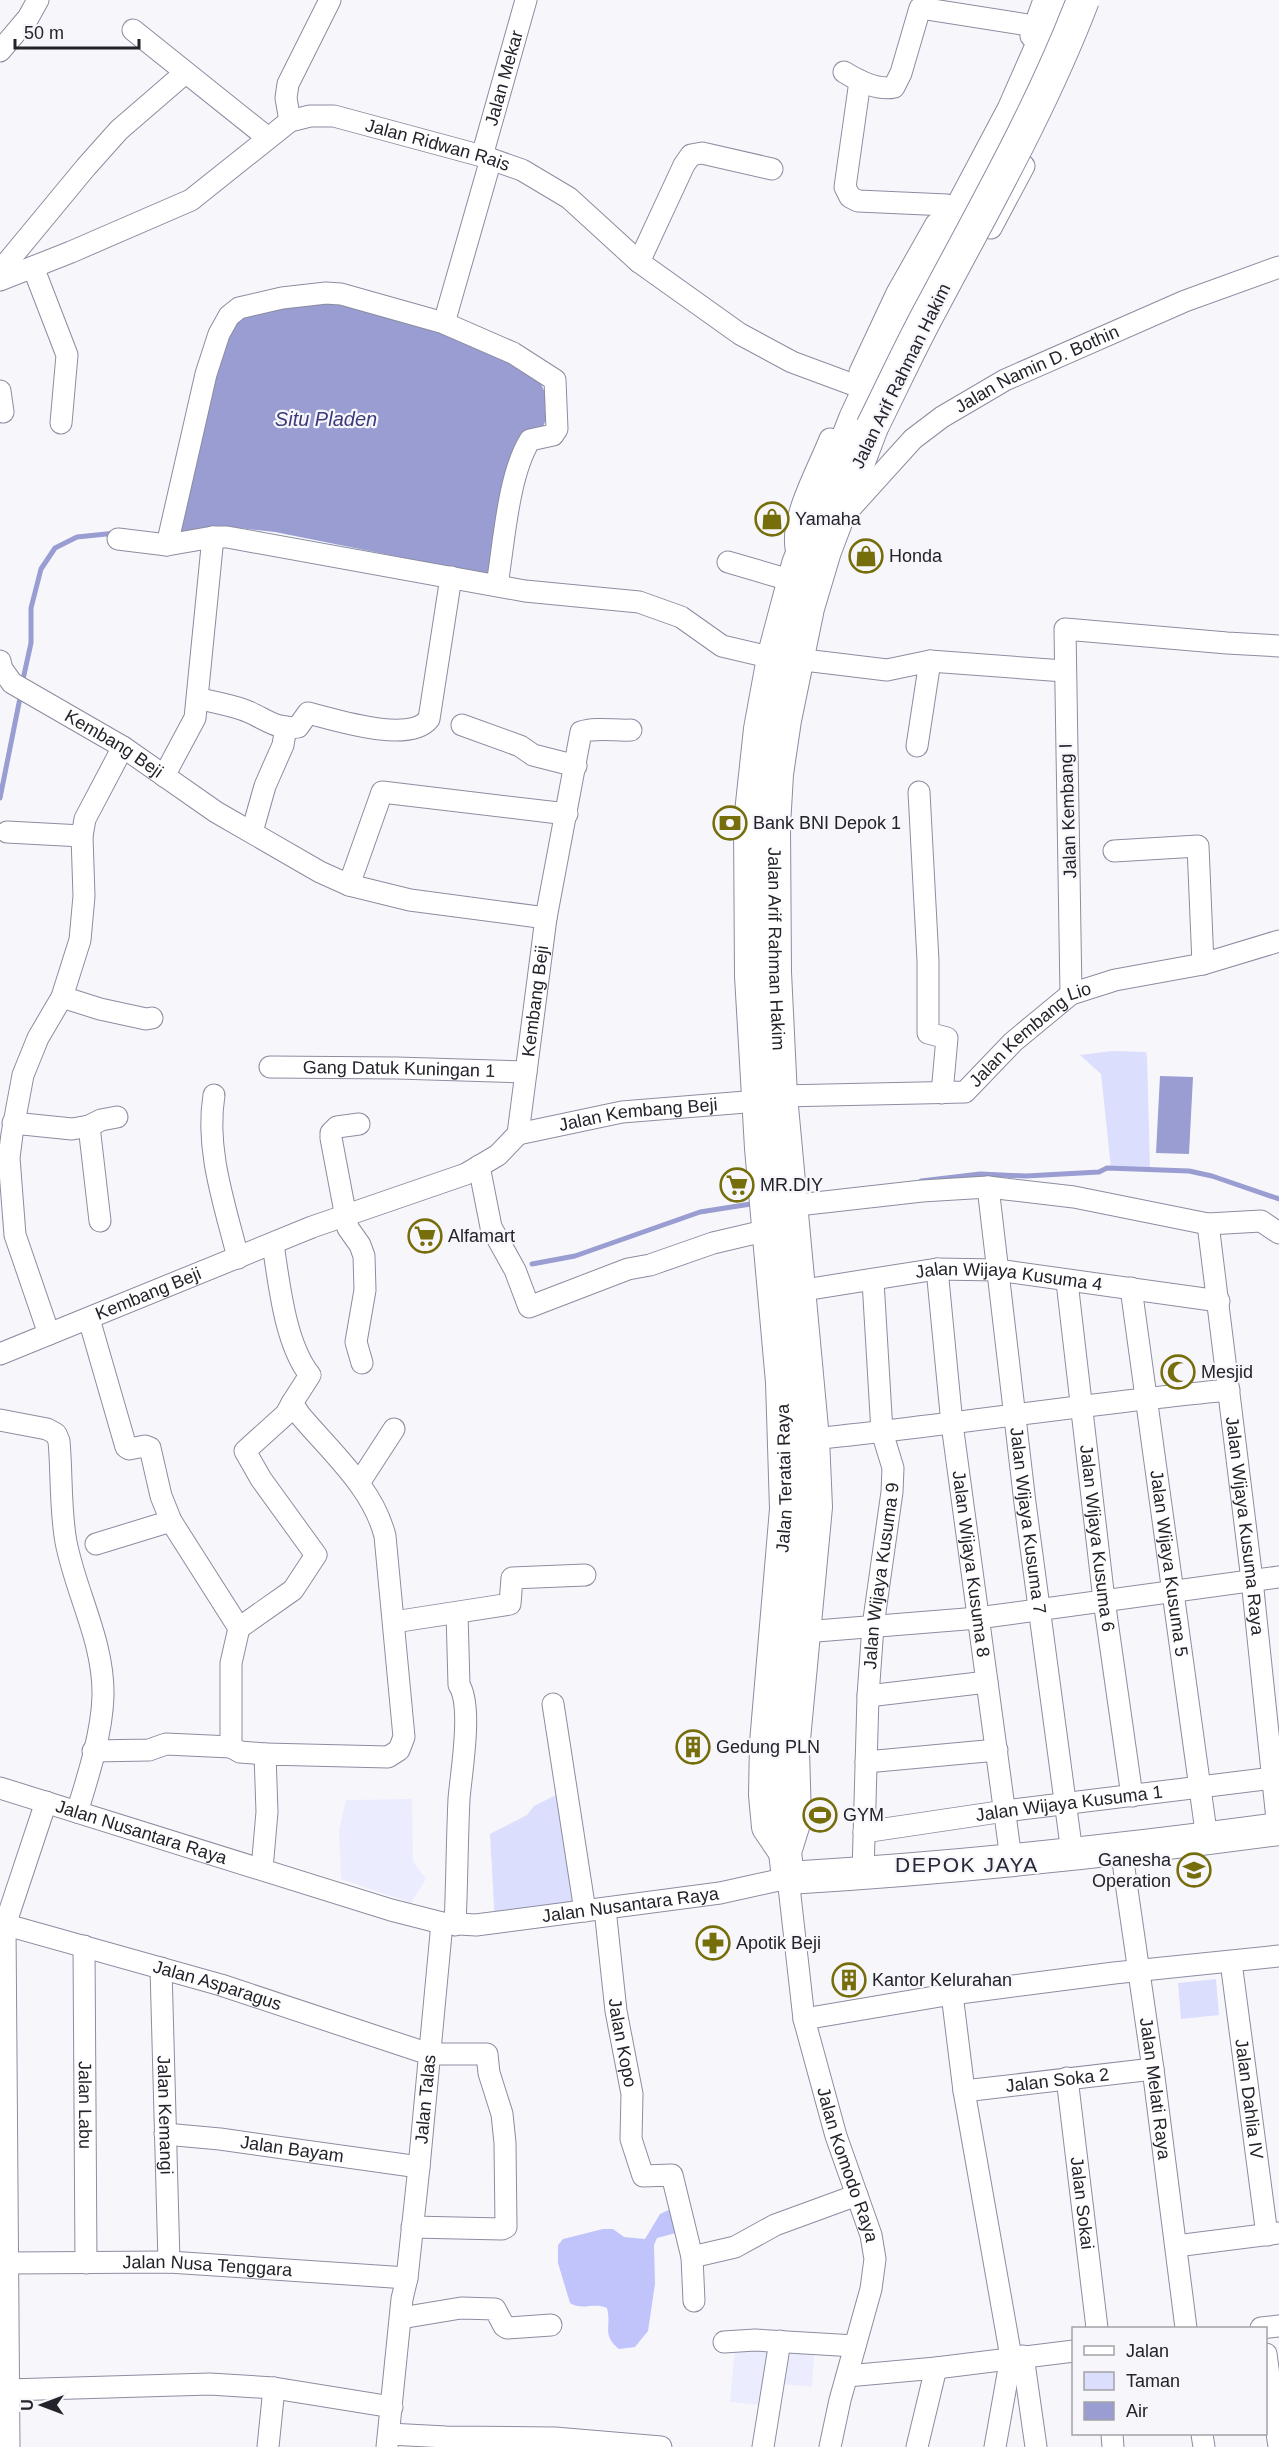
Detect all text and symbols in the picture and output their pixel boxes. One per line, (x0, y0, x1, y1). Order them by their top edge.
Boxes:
scale bar (15, 12, 140, 50)
text: 50 m (24, 23, 64, 43)
street label: Jalan Mekar (481, 28, 527, 128)
street label: Jalan Ridwan Rais (363, 115, 513, 175)
street label: Jalan Arif Rahman Hakim (847, 280, 955, 472)
street label: Jalan Namin D. Bothin (952, 321, 1122, 417)
water label: Situ Pladen (275, 408, 377, 430)
shop icon: Yamaha (754, 501, 790, 537)
place label: Yamaha (795, 509, 862, 529)
shop icon: Honda (848, 538, 884, 574)
place label: Honda (889, 546, 943, 566)
street label: Kembang Beji (61, 706, 167, 782)
street label: Jalan Kembang I (1056, 743, 1080, 879)
bank icon: Bank BNI Depok 1 (712, 805, 748, 841)
place label: Bank BNI Depok 1 (753, 813, 901, 833)
street label: Jalan Arif Rahman Hakim (764, 847, 789, 1051)
street label: Kembang Beji (518, 944, 552, 1058)
street label: Jalan Kembang Lio (965, 978, 1094, 1091)
street label: Gang Datuk Kuningan 1 (303, 1057, 495, 1081)
street label: Jalan Kembang Beji (557, 1094, 718, 1135)
supermarket icon: MR.DIY (719, 1167, 755, 1203)
place label: MR.DIY (760, 1175, 823, 1195)
supermarket icon: Alfamart (407, 1218, 443, 1254)
place label: Alfamart (448, 1226, 515, 1246)
street label: Jalan Wijaya Kusuma 4 (914, 1259, 1104, 1295)
street label: Kembang Beji (92, 1263, 204, 1324)
mosque icon: Mesjid (1160, 1354, 1196, 1390)
place label: Mesjid (1201, 1362, 1253, 1382)
street label: Jalan Teratai Raya (772, 1403, 796, 1553)
street label: Jalan Wijaya Kusuma Raya (1222, 1415, 1268, 1637)
street label: Jalan Wijaya Kusuma 7 (1006, 1426, 1050, 1615)
street label: Jalan Wijaya Kusuma 6 (1076, 1444, 1118, 1633)
street label: Jalan Wijaya Kusuma 8 (948, 1469, 994, 1659)
street label: Jalan Wijaya Kusuma 5 (1146, 1469, 1192, 1658)
street label: Jalan Wijaya Kusuma 9 (860, 1482, 902, 1670)
building icon: Gedung PLN (675, 1729, 711, 1765)
place label: Gedung PLN (716, 1737, 820, 1757)
street label: Jalan Wijaya Kusuma 1 (974, 1782, 1164, 1825)
street label: Jalan Nusantara Raya (53, 1796, 230, 1868)
sports icon: GYM (802, 1797, 838, 1833)
place label: GYM (843, 1805, 884, 1825)
place label: Ganesha Operation (1092, 1850, 1172, 1891)
school or university icon: Ganesha Operation (1176, 1852, 1212, 1888)
district label: DEPOK JAYA (895, 1853, 1039, 1876)
street label: Jalan Nusantara Raya (541, 1883, 721, 1926)
pharmacy icon: Apotik Beji (695, 1925, 731, 1961)
place label: Apotik Beji (736, 1933, 821, 1953)
street label: Jalan Asparagus (151, 1956, 284, 2014)
building icon: Kantor Kelurahan (831, 1962, 867, 1998)
place label: Kantor Kelurahan (872, 1970, 1012, 1990)
street label: Jalan Kopo (605, 1997, 640, 2089)
street label: Jalan Melati Raya (1136, 2016, 1175, 2162)
street label: Jalan Dahlia IV (1231, 2037, 1267, 2160)
street label: Jalan Talas (411, 2054, 440, 2145)
street label: Jalan Kemangi (153, 2055, 177, 2175)
street label: Jalan Labu (75, 2061, 95, 2149)
street label: Jalan Soka 2 (1004, 2064, 1110, 2096)
street label: Jalan Komodo Raya (813, 2085, 882, 2244)
street label: Jalan Bayam (239, 2132, 345, 2166)
street label: Jalan Sokai (1067, 2156, 1097, 2251)
street label: Jalan Nusa Tenggara (122, 2252, 294, 2280)
legend (1072, 2327, 1267, 2435)
text: Jalan (1126, 2341, 1169, 2361)
text: Taman (1126, 2371, 1180, 2391)
north arrow (12, 2375, 72, 2435)
text: U (19, 2399, 36, 2411)
text: Air (1126, 2401, 1148, 2421)

